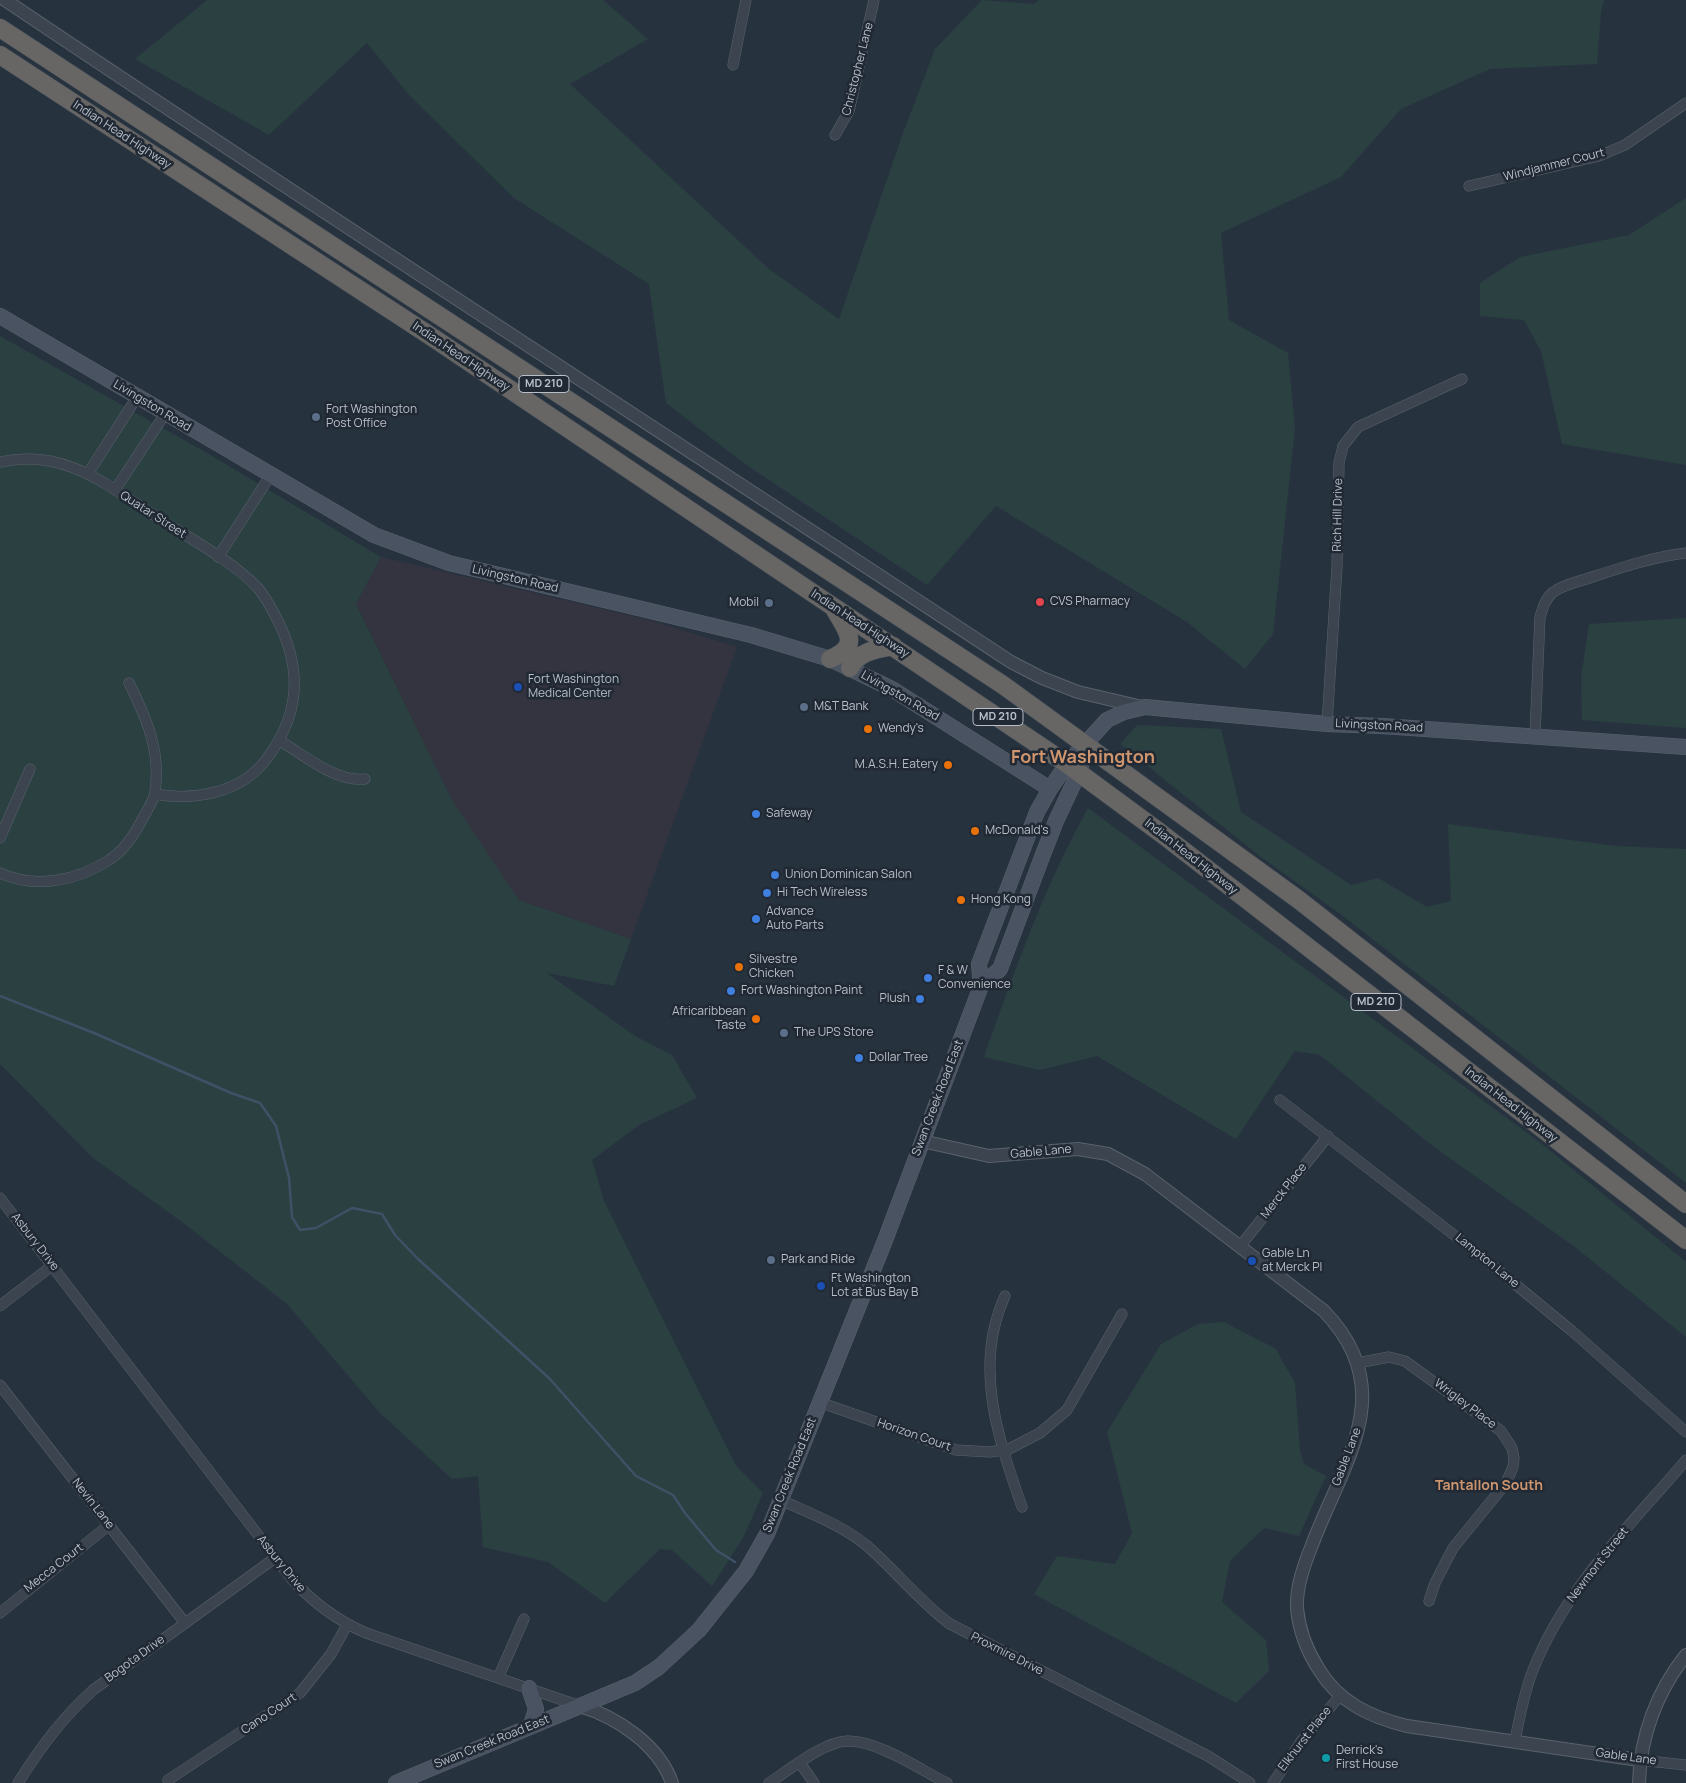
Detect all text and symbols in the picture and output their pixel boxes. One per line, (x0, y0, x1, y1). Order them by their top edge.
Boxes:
street label: Christopher Lane (839, 21, 877, 117)
street label: Indian Head Highway (70, 98, 174, 172)
street label: Windjammer Court (1502, 145, 1606, 185)
street label: Indian Head Highway (410, 319, 512, 395)
road number: MD 210 (519, 376, 569, 392)
street label: Livingston Road (111, 377, 193, 435)
place label: Fort Washington Post Office (326, 403, 417, 431)
marker: Fort Washington Post Office (310, 411, 322, 423)
street label: Rich Hill Drive (1330, 478, 1346, 552)
street label: Quatar Street (117, 488, 189, 542)
street label: Livingston Road (471, 562, 559, 596)
street label: Indian Head Highway (808, 587, 912, 661)
place label: CVS Pharmacy (1050, 595, 1130, 609)
place label: Mobil (729, 596, 759, 610)
marker: CVS Pharmacy (1034, 596, 1046, 608)
marker: Mobil (763, 597, 775, 609)
street label: Livingston Road (858, 668, 942, 724)
place label: Fort Washington Medical Center (528, 673, 619, 701)
marker: Fort Washington Medical Center (512, 681, 524, 693)
place label: M&T Bank (814, 700, 869, 714)
marker: M&T Bank (798, 701, 810, 713)
road number: MD 210 (973, 709, 1023, 726)
street label: Livingston Road (1335, 717, 1423, 735)
place label: Wendy's (878, 722, 924, 736)
marker: Wendy's (862, 723, 874, 735)
district label: Fort Washington (1011, 747, 1155, 769)
place label: M.A.S.H. Eatery (855, 758, 938, 772)
marker: M.A.S.H. Eatery (942, 759, 954, 771)
place label: Safeway (766, 807, 812, 821)
marker: Safeway (750, 808, 762, 820)
street label: Indian Head Highway (1142, 816, 1240, 898)
place label: McDonald's (985, 824, 1048, 838)
marker: McDonald's (969, 825, 981, 837)
place label: Union Dominican Salon (785, 868, 912, 882)
marker: Union Dominican Salon (769, 869, 781, 881)
place label: Hi Tech Wireless (777, 886, 867, 900)
marker: Hi Tech Wireless (761, 887, 773, 899)
place label: Hong Kong (971, 893, 1031, 907)
marker: Hong Kong (955, 894, 967, 906)
place label: Advance Auto Parts (766, 905, 824, 933)
marker: Advance Auto Parts (750, 913, 762, 925)
place label: Silvestre Chicken (749, 953, 797, 981)
marker: Silvestre Chicken (733, 961, 745, 973)
place label: F & W Convenience (938, 964, 1011, 992)
marker: F & W Convenience (922, 972, 934, 984)
place label: Fort Washington Paint (741, 984, 863, 998)
marker: Fort Washington Paint (725, 985, 737, 997)
place label: Plush (879, 992, 910, 1006)
marker: Plush (914, 993, 926, 1005)
road number: MD 210 (1351, 994, 1401, 1010)
place label: Africaribbean Taste (672, 1005, 746, 1033)
marker: Africaribbean Taste (750, 1013, 762, 1025)
place label: The UPS Store (794, 1026, 873, 1040)
marker: The UPS Store (778, 1027, 790, 1039)
street label: Swan Creek Road East (909, 1038, 967, 1158)
place label: Dollar Tree (869, 1051, 928, 1065)
marker: Dollar Tree (853, 1052, 865, 1064)
street label: Indian Head Highway (1462, 1064, 1560, 1146)
street label: Gable Lane (1010, 1142, 1072, 1162)
street label: Merck Place (1258, 1160, 1310, 1222)
street label: Asbury Drive (8, 1210, 62, 1274)
street label: Lampton Lane (1452, 1231, 1522, 1291)
place label: Gable Ln at Merck Pl (1262, 1247, 1322, 1275)
place label: Park and Ride (781, 1253, 855, 1267)
marker: Park and Ride (765, 1254, 777, 1266)
marker: Gable Ln at Merck Pl (1246, 1255, 1258, 1267)
place label: Ft Washington Lot at Bus Bay B (831, 1272, 918, 1300)
marker: Ft Washington Lot at Bus Bay B (815, 1280, 827, 1292)
street label: Wrigley Place (1431, 1376, 1499, 1432)
street label: Swan Creek Road East (760, 1415, 820, 1535)
street label: Horizon Court (875, 1416, 953, 1454)
street label: Gable Lane (1329, 1426, 1365, 1488)
street label: Nevin Lane (69, 1476, 117, 1532)
district label: Tantallon South (1435, 1478, 1543, 1494)
street label: Newmont Street (1564, 1525, 1632, 1605)
street label: Asbury Drive (254, 1533, 308, 1595)
street label: Mecca Court (22, 1540, 86, 1596)
street label: Proxmire Drive (968, 1630, 1046, 1678)
street label: Bogota Drive (102, 1632, 168, 1686)
street label: Cano Court (239, 1690, 299, 1738)
street label: Elkhurst Place (1275, 1704, 1335, 1774)
street label: Swan Creek Road East (432, 1712, 552, 1772)
place label: Derrick's First House (1336, 1744, 1398, 1772)
street label: Gable Lane (1595, 1746, 1657, 1768)
marker: Derrick's First House (1320, 1752, 1332, 1764)

